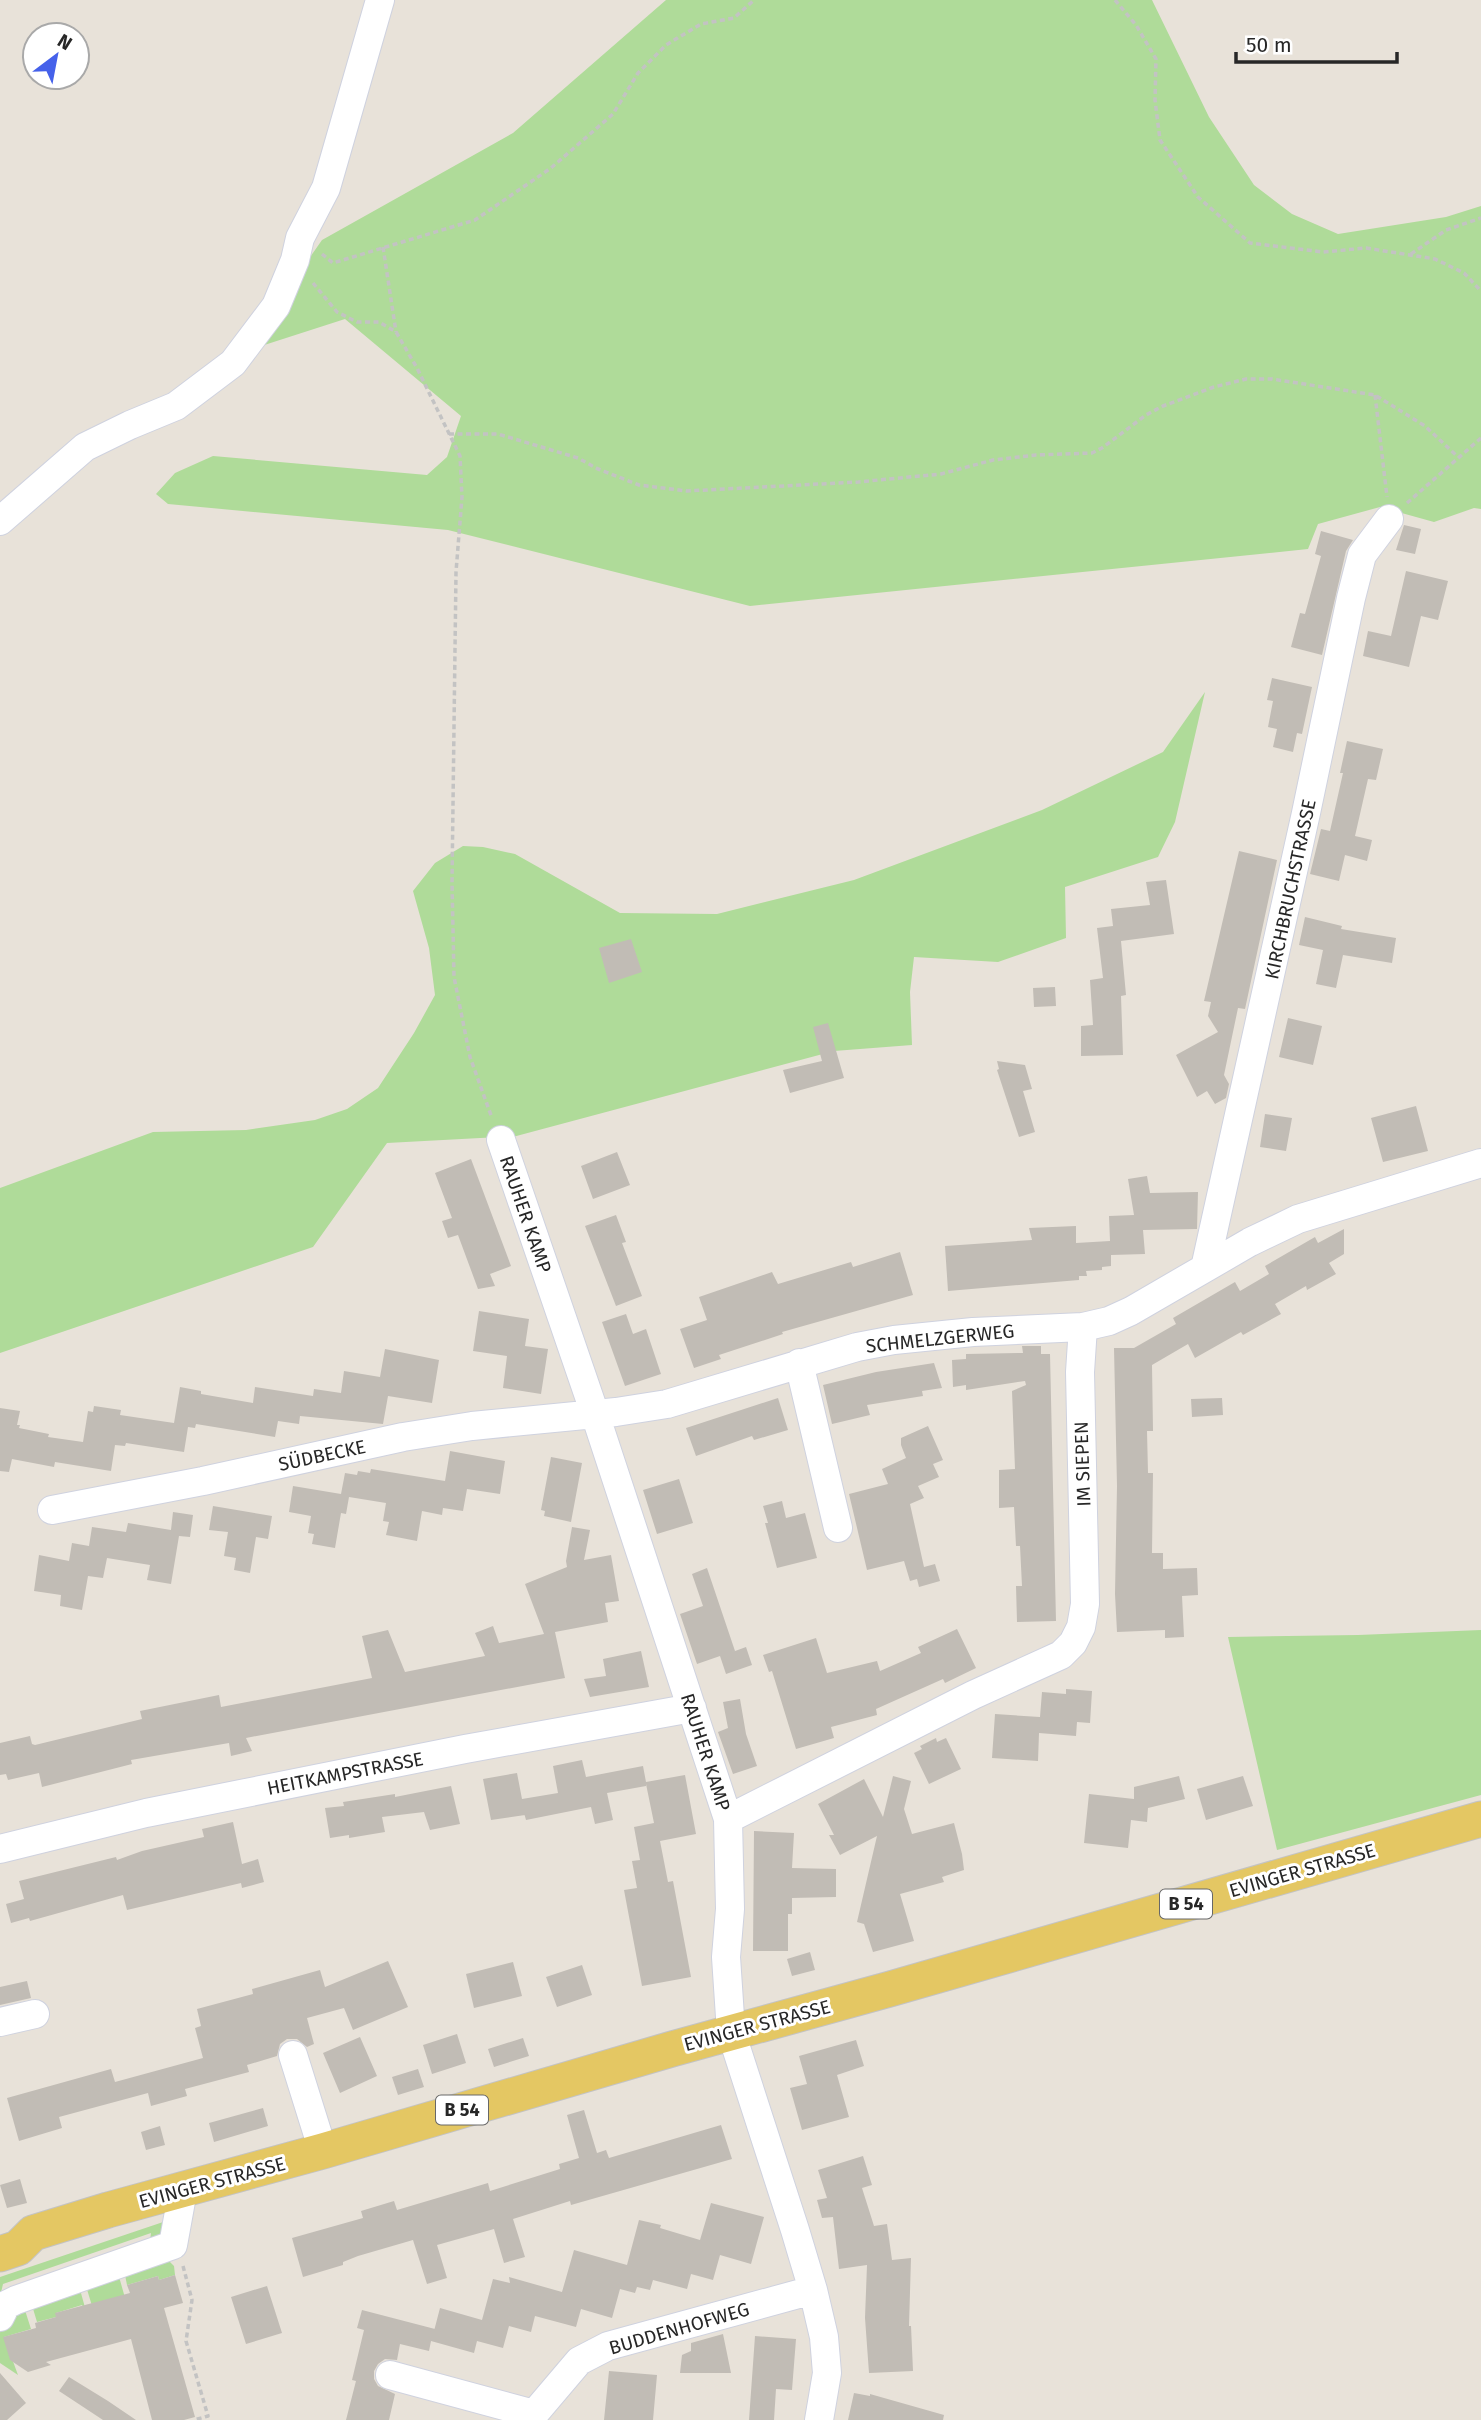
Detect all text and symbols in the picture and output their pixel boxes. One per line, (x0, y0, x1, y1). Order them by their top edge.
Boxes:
north arrow (21, 21, 91, 91)
scale bar (1236, 21, 1397, 65)
text: N (53, 29, 76, 55)
text: 50 m (1246, 32, 1292, 58)
street label: KIRCHBRUCHSTRASSE (1260, 797, 1321, 981)
street label: RAUHER KAMP (495, 1153, 556, 1276)
street label: SCHMELZGERWEG (865, 1319, 1015, 1358)
street label: IM SIEPEN (1070, 1421, 1095, 1507)
street label: SÜDBECKE (276, 1435, 368, 1476)
street label: RAUHER KAMP (676, 1690, 735, 1814)
street label: HEITKAMPSTRASSE (265, 1747, 425, 1800)
street label: EVINGER STRASSE (1226, 1839, 1378, 1902)
road number: B 54 (1160, 1890, 1212, 1918)
street label: EVINGER STRASSE (681, 1995, 833, 2056)
road number: B 54 (436, 2096, 488, 2124)
street label: EVINGER STRASSE (136, 2152, 288, 2213)
street label: BUDDENHOFWEG (606, 2297, 752, 2359)

